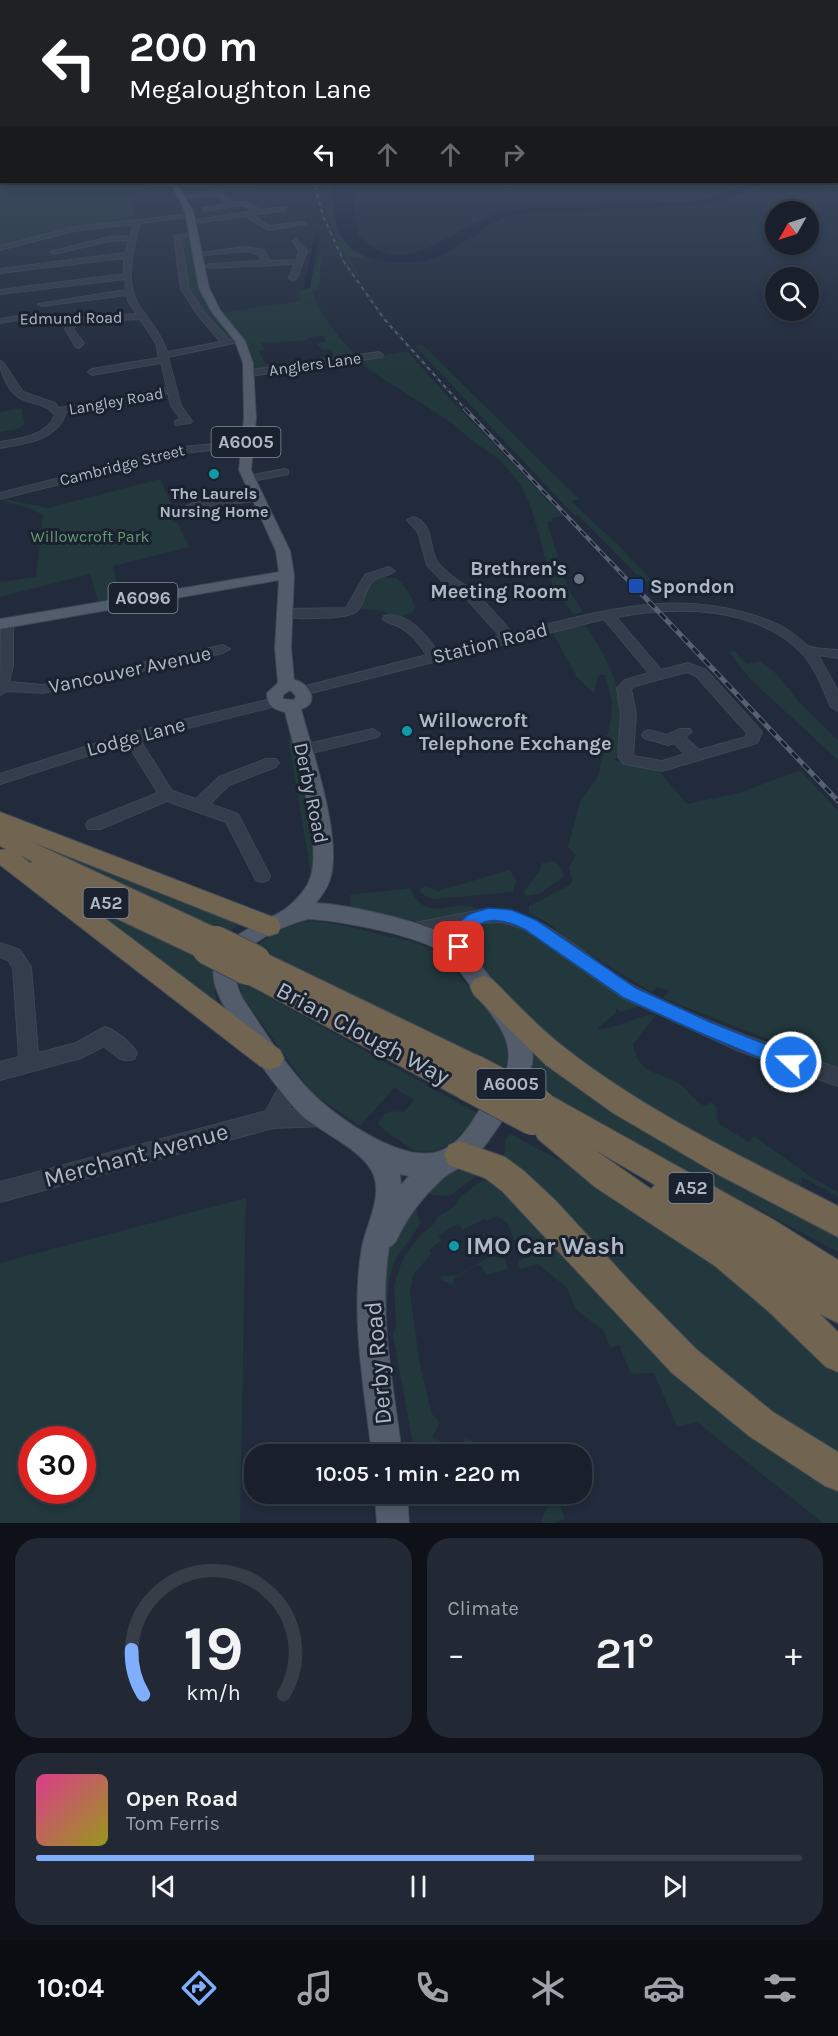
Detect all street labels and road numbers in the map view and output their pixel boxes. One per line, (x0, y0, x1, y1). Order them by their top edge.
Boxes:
street label: Edmund Road (19, 308, 123, 328)
street label: Anglers Lane (268, 348, 362, 380)
street label: Langley Road (67, 383, 165, 419)
road number: A6005 (212, 427, 280, 457)
street label: Cambridge Street (58, 440, 186, 490)
road number: A6096 (108, 583, 178, 613)
street label: Station Road (430, 618, 550, 668)
street label: Vancouver Avenue (47, 642, 213, 698)
street label: Lodge Lane (84, 713, 188, 761)
street label: Derby Road (289, 740, 333, 846)
road number: A52 (84, 888, 128, 918)
street label: Brian Clough Way (272, 976, 454, 1090)
road number: A6005 (476, 1069, 546, 1099)
street label: Merchant Avenue (41, 1117, 231, 1193)
road number: A52 (668, 1173, 714, 1203)
street label: Derby Road (359, 1300, 397, 1426)

